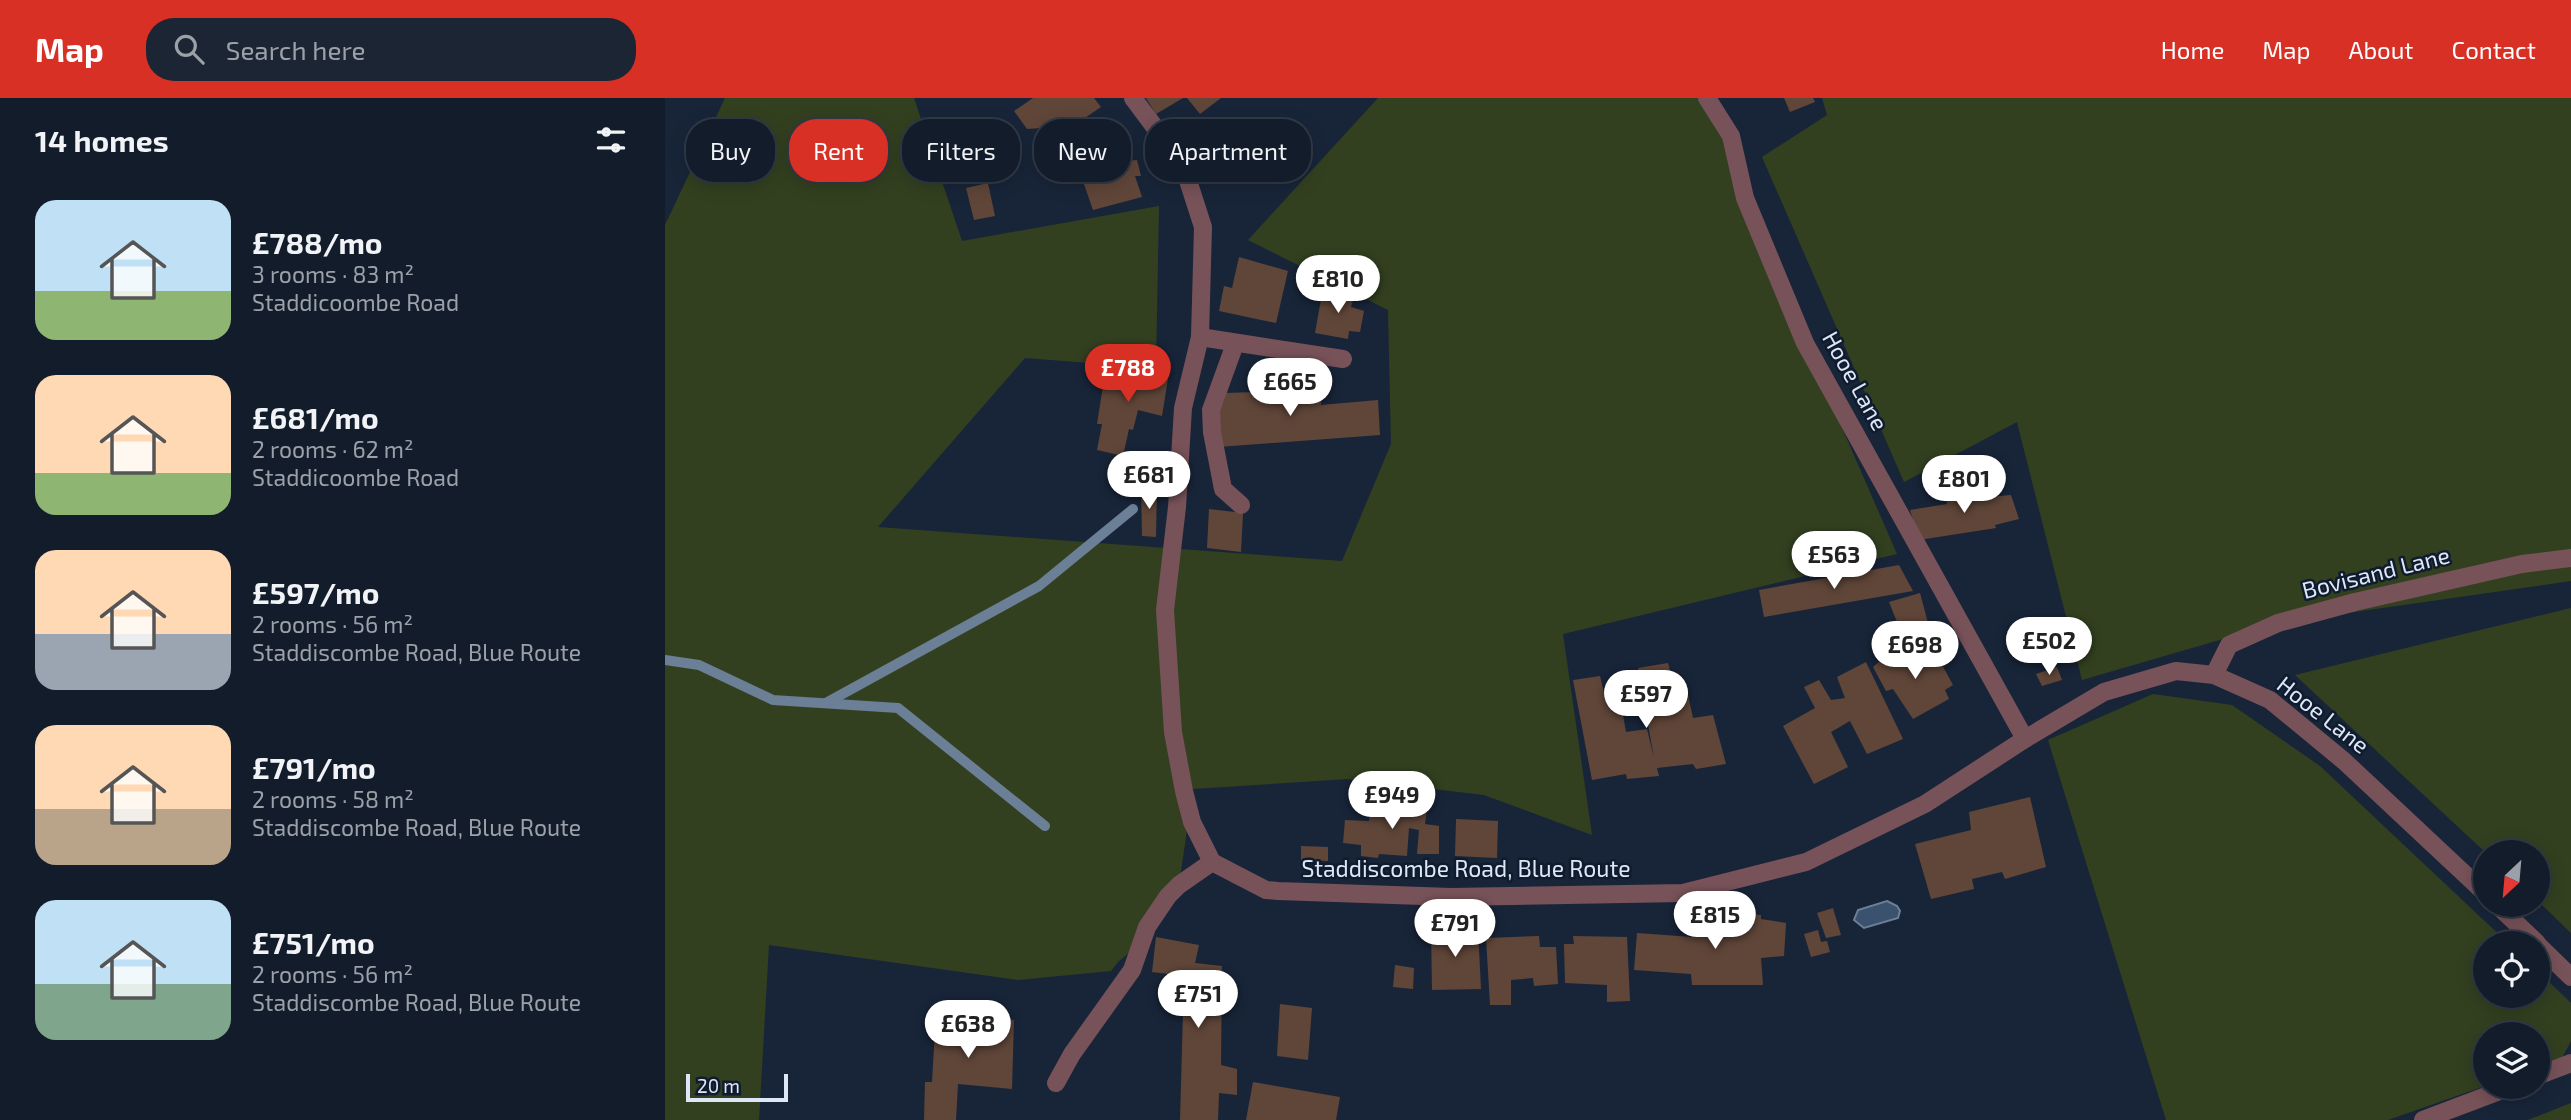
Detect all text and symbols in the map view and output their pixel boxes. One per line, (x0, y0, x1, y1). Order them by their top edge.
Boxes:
search box (146, 18, 636, 81)
text: Map (35, 29, 104, 69)
icon: search (170, 30, 208, 68)
text: Search here (226, 34, 365, 65)
text: Home (2161, 35, 2224, 64)
text: Map (2262, 35, 2310, 64)
text: About (2348, 35, 2414, 64)
text: Contact (2452, 35, 2536, 64)
chip: Buy (686, 119, 775, 182)
chip: Rent (789, 119, 888, 182)
chip: Filters (902, 119, 1020, 182)
chip: New (1034, 119, 1131, 182)
chip: Apartment (1145, 119, 1311, 182)
icon: filters (592, 121, 630, 159)
text: 14 homes (35, 122, 169, 158)
text: £788/mo (252, 224, 383, 260)
icon: home (91, 228, 175, 312)
pin: £810 (1297, 256, 1379, 315)
text: 3 rooms · 83 m² (252, 260, 414, 288)
text: £810 (1312, 264, 1364, 292)
text: Staddicoombe Road (252, 288, 459, 316)
street label: Hooe Lane (1817, 326, 1895, 435)
pin: £788 (1087, 344, 1169, 404)
text: £788 (1101, 353, 1155, 381)
pin: £665 (1249, 358, 1331, 418)
text: £665 (1263, 367, 1317, 395)
text: £681/mo (252, 399, 379, 435)
icon: home (91, 403, 175, 487)
text: 2 rooms · 62 m² (252, 435, 414, 463)
pin: £681 (1108, 452, 1190, 511)
pin: £801 (1923, 456, 2005, 515)
text: £681 (1123, 460, 1175, 488)
text: Staddicoombe Road (252, 463, 459, 491)
text: £801 (1938, 464, 1990, 492)
pin: £563 (1793, 532, 1875, 591)
text: £563 (1808, 540, 1860, 568)
street label: Bovisand Lane (2299, 540, 2453, 604)
text: £597/mo (252, 574, 379, 610)
icon: home (91, 578, 175, 662)
text: 2 rooms · 56 m² (252, 610, 413, 638)
pin: £502 (2008, 618, 2090, 677)
pin: £698 (1874, 622, 1956, 681)
text: £502 (2022, 626, 2076, 654)
text: £698 (1888, 630, 1942, 658)
text: Staddiscombe Road, Blue Route (252, 638, 581, 666)
pin: £597 (1605, 670, 1687, 730)
street label: Hooe Lane (2272, 670, 2375, 759)
text: £597 (1620, 679, 1672, 707)
text: £791/mo (252, 749, 376, 785)
icon: home (91, 753, 175, 837)
pin: £949 (1351, 772, 1433, 831)
text: £949 (1364, 780, 1420, 808)
text: 2 rooms · 58 m² (252, 785, 414, 813)
text: Staddiscombe Road, Blue Route (252, 813, 581, 841)
north arrow (2473, 840, 2550, 917)
map controls (2473, 840, 2550, 1099)
street label: Staddiscombe Road, Blue Route (1301, 854, 1631, 882)
pin: £815 (1674, 892, 1756, 951)
pin: £791 (1414, 900, 1496, 959)
text: £815 (1690, 900, 1740, 928)
text: £791 (1430, 908, 1480, 936)
text: £751/mo (252, 924, 375, 960)
icon: home (91, 928, 175, 1012)
button: locate (2473, 931, 2550, 1008)
text: 2 rooms · 56 m² (252, 960, 413, 988)
pin: £751 (1157, 970, 1239, 1030)
text: £751 (1174, 979, 1222, 1007)
text: Staddiscombe Road, Blue Route (252, 988, 581, 1016)
pin: £638 (927, 1000, 1009, 1060)
text: £638 (941, 1009, 995, 1037)
button: layers (2473, 1022, 2550, 1099)
scale bar (686, 1071, 787, 1103)
text: 20 m (697, 1074, 740, 1097)

